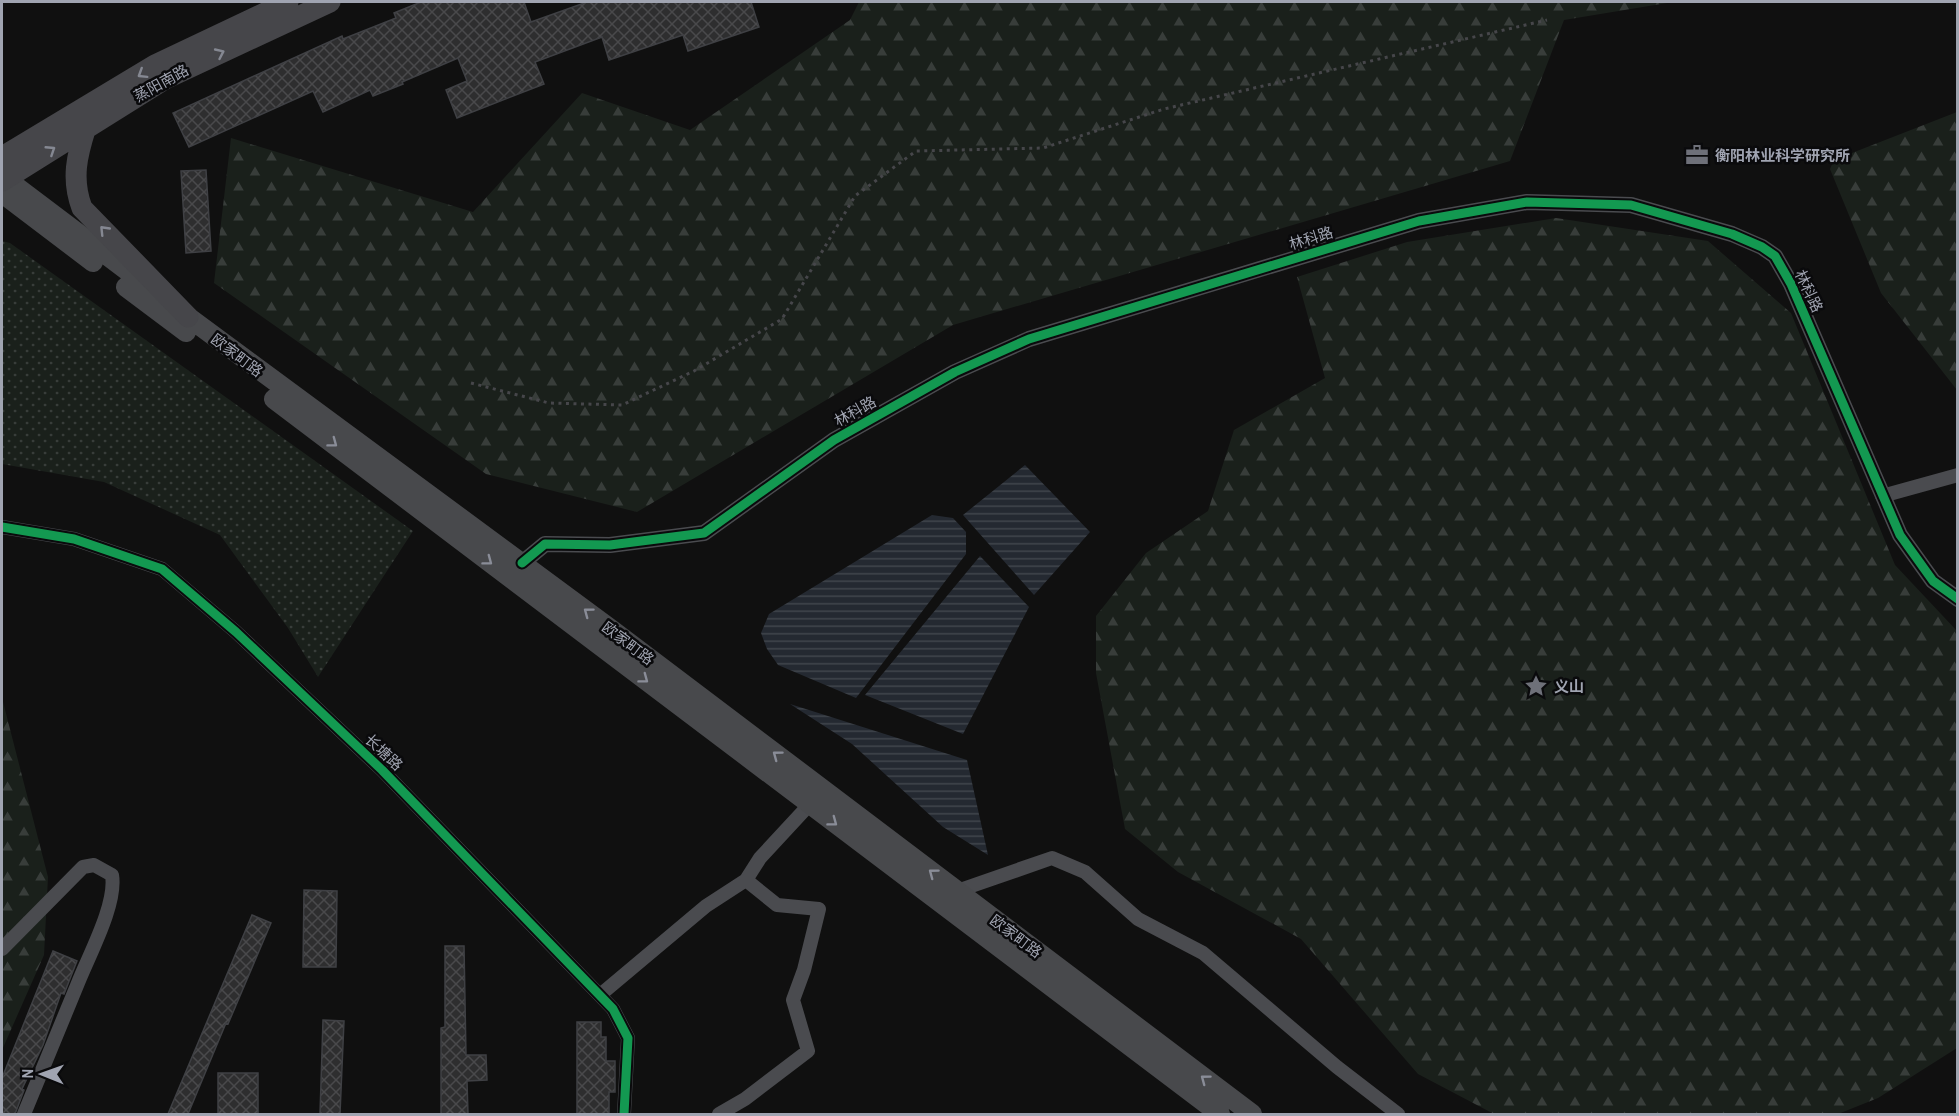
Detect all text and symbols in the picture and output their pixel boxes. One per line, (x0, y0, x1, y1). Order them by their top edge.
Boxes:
one-way arrow (214, 49, 225, 61)
street label: 蒸阳南路 (130, 59, 192, 107)
one-way arrow (137, 66, 148, 77)
office icon: 衡阳林业科学研究所 (1684, 142, 1710, 168)
one-way arrow (45, 145, 55, 157)
place label: 衡阳林业科学研究所 (1715, 145, 1850, 166)
street label: 林科路 (1286, 221, 1336, 255)
one-way arrow (100, 226, 111, 237)
street label: 林科路 (1790, 266, 1828, 316)
street label: 欧家町路 (207, 329, 267, 381)
street label: 林科路 (830, 391, 880, 431)
one-way arrow (326, 436, 337, 447)
one-way arrow (482, 554, 493, 565)
one-way arrow (583, 608, 594, 619)
street label: 欧家町路 (598, 617, 658, 669)
one-way arrow (637, 671, 648, 682)
place icon: 义山 (1523, 673, 1549, 699)
place label: 义山 (1554, 676, 1584, 697)
street label: 长塘路 (360, 729, 408, 775)
one-way arrow (773, 751, 784, 762)
one-way arrow (826, 814, 837, 825)
one-way arrow (928, 869, 939, 880)
street label: 欧家町路 (986, 910, 1046, 962)
north arrow (12, 1044, 72, 1104)
text: N (16, 1069, 38, 1079)
one-way arrow (1201, 1075, 1212, 1086)

